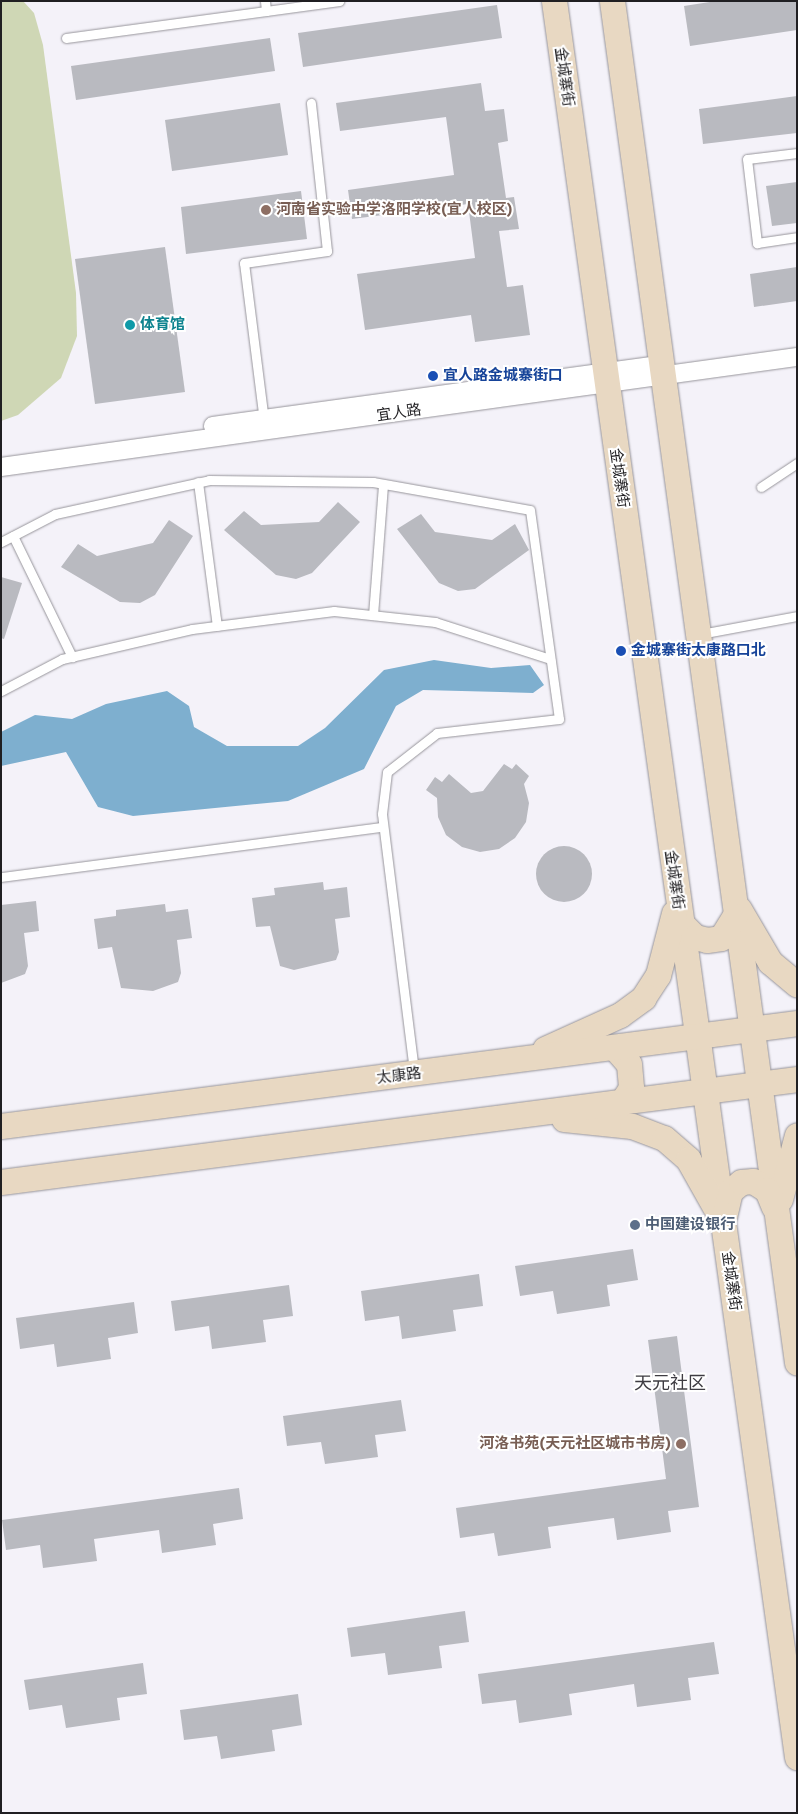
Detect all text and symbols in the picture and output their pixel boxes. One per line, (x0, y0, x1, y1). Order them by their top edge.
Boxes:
street label: 金城寨街 (551, 46, 577, 108)
place label: 河南省实验中学洛阳学校(宜人校区) (276, 201, 513, 219)
marker: 河南省实验中学洛阳学校(宜人校区) (260, 204, 272, 216)
place label: 体育馆 (140, 316, 185, 334)
marker: 体育馆 (124, 319, 136, 331)
place label: 宜人路金城寨街口 (443, 367, 563, 385)
marker: 宜人路金城寨街口 (427, 370, 439, 382)
street label: 宜人路 (375, 401, 423, 425)
street label: 金城寨街 (606, 447, 632, 509)
place label: 金城寨街太康路口北 (631, 642, 766, 660)
marker: 金城寨街太康路口北 (615, 645, 627, 657)
street label: 金城寨街 (661, 849, 687, 911)
street label: 太康路 (376, 1064, 422, 1088)
place label: 中国建设银行 (645, 1216, 735, 1234)
marker: 中国建设银行 (629, 1219, 641, 1231)
street label: 金城寨街 (718, 1250, 744, 1312)
district label: 天元社区 (634, 1372, 706, 1394)
place label: 河洛书苑(天元社区城市书房) (479, 1435, 671, 1453)
marker: 河洛书苑(天元社区城市书房) (675, 1438, 687, 1450)

